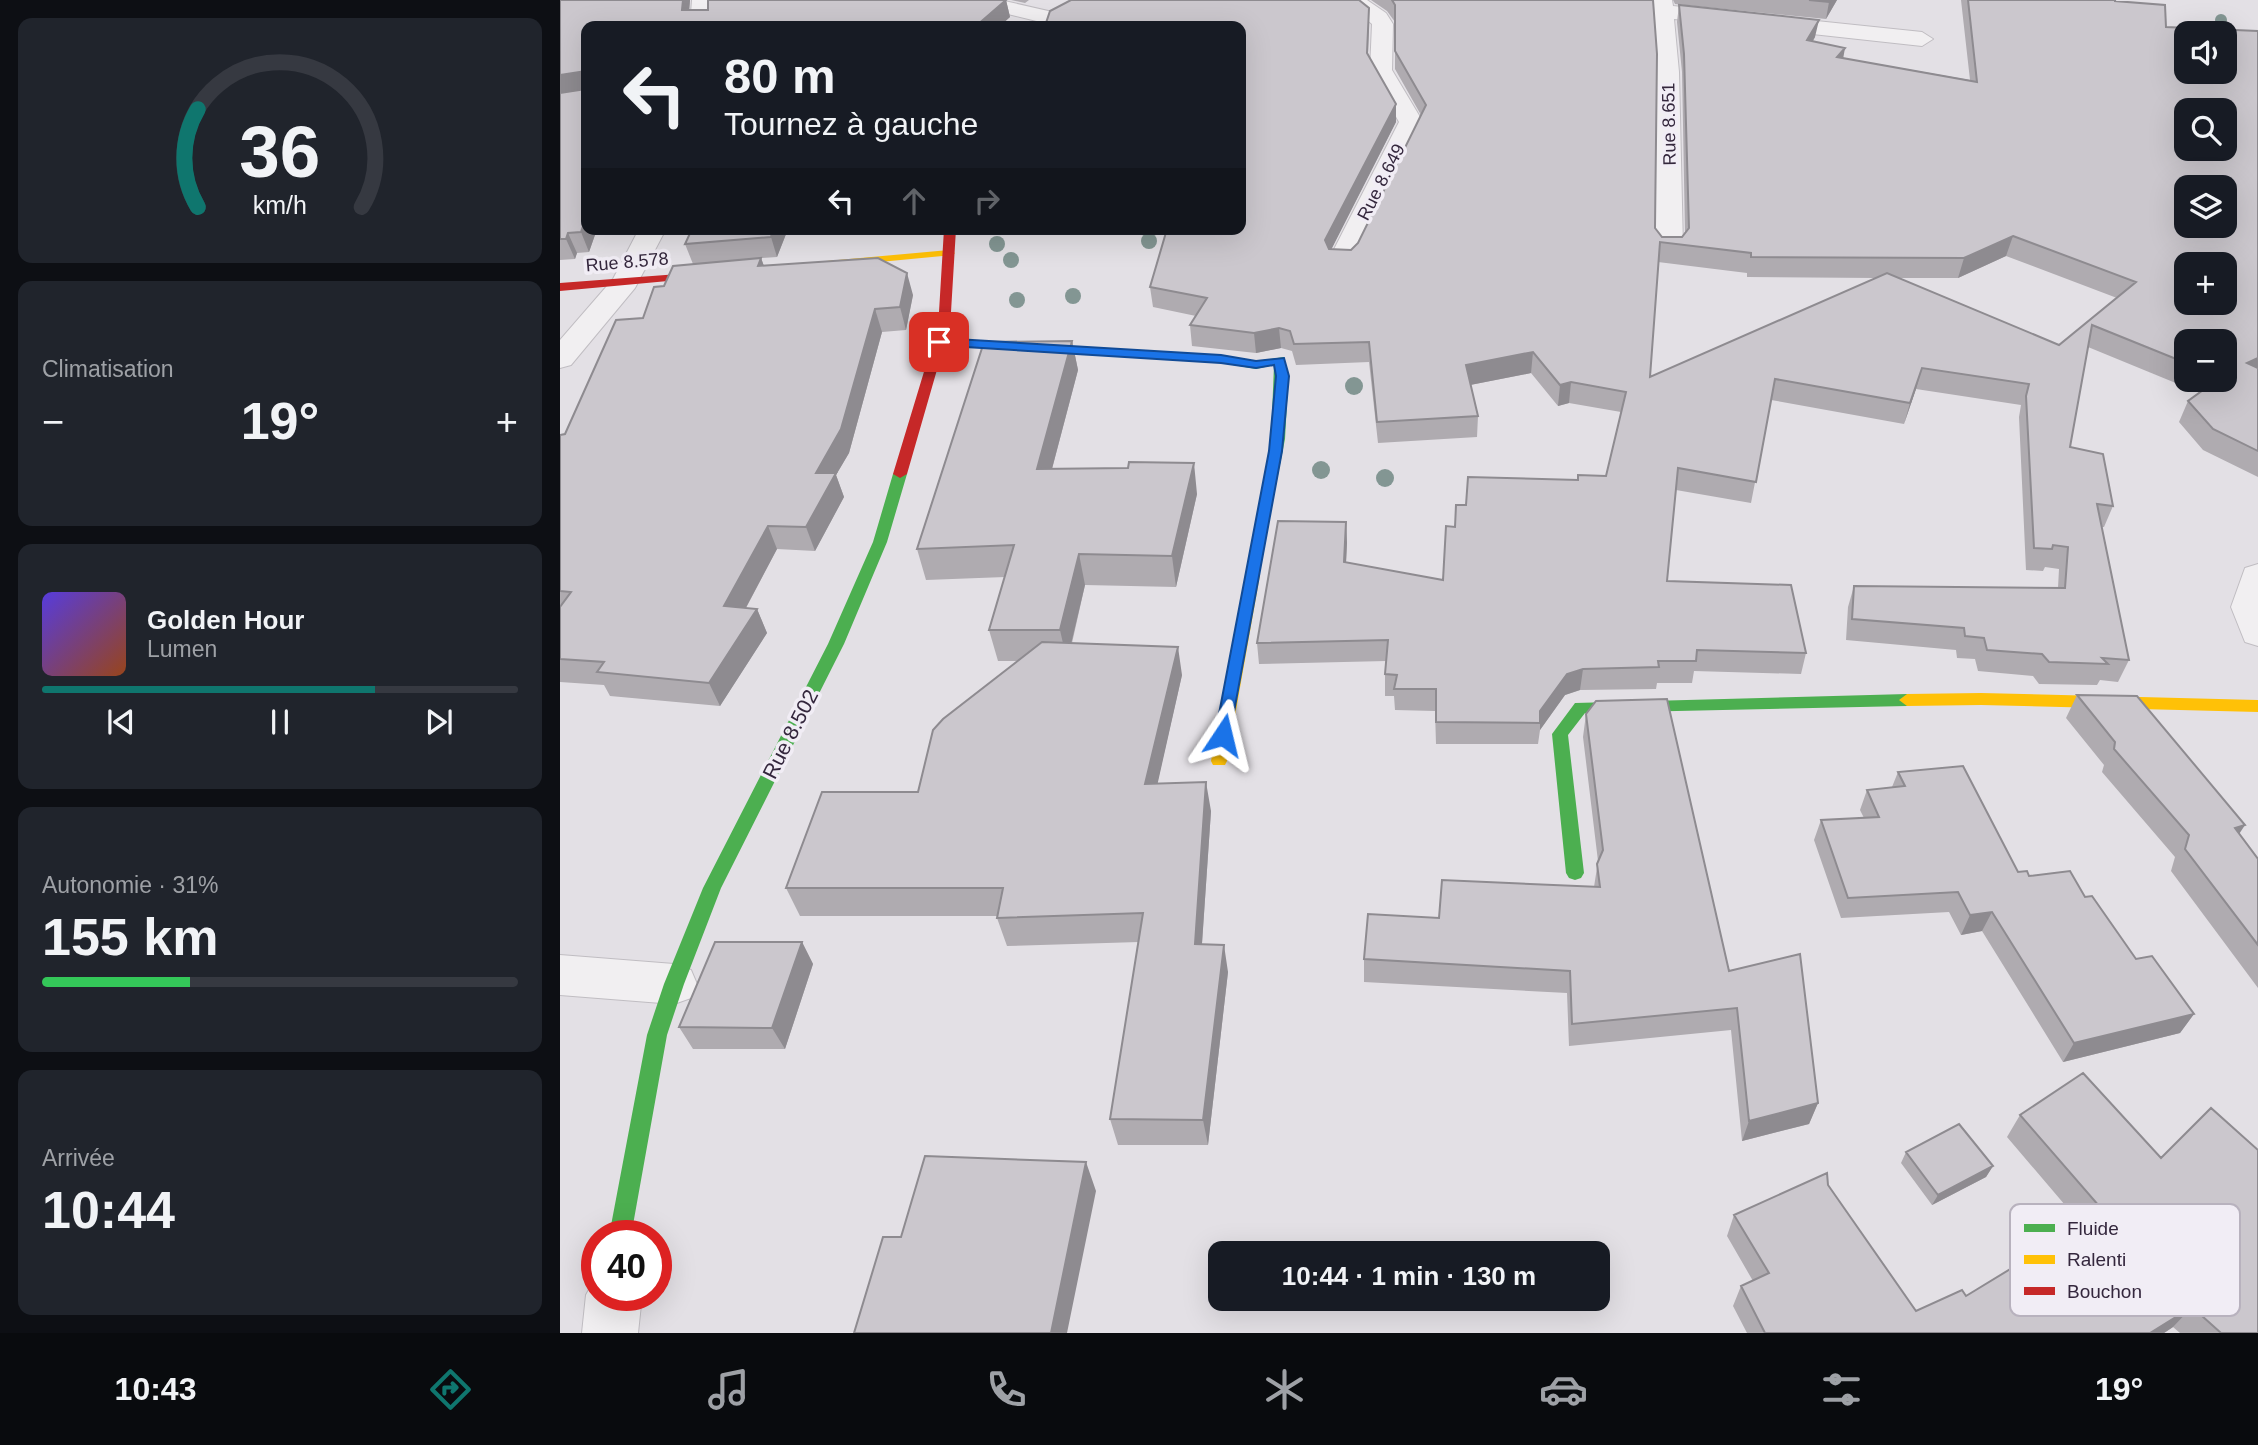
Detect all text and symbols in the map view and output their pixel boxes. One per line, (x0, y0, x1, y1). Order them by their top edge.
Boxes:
map controls (2174, 21, 2237, 392)
button: sound (2174, 21, 2237, 84)
icon: left (609, 49, 700, 140)
text: 80 m (724, 49, 836, 103)
street label: Rue 8.651 (1658, 82, 1680, 166)
button: search (2174, 98, 2237, 161)
text: Tournez à gauche (724, 106, 978, 142)
text: 36 (240, 111, 320, 192)
street label: Rue 8.649 (1353, 140, 1409, 224)
button: layers (2174, 175, 2237, 238)
icon: left (822, 182, 860, 220)
icon: ahead (895, 182, 933, 220)
icon: right (968, 182, 1006, 220)
text: km/h (253, 190, 307, 218)
street label: Rue 8.578 (585, 248, 669, 276)
button: + (2174, 252, 2237, 315)
pin (909, 312, 969, 372)
icon: arrive (920, 323, 958, 361)
button: − (2174, 329, 2237, 392)
text: Climatisation (42, 356, 174, 382)
text: 19° (241, 392, 319, 450)
text: − (42, 401, 64, 443)
text: + (496, 401, 518, 443)
text: Golden Hour (147, 605, 304, 635)
text: Lumen (147, 636, 217, 662)
street label: Rue 8.502 (758, 686, 822, 782)
position arrow (1186, 698, 1260, 772)
icon: previous (102, 703, 140, 741)
icon: pause (261, 703, 299, 741)
icon: next (420, 703, 458, 741)
text: Autonomie · 31% (42, 872, 218, 898)
text: 155 km (42, 908, 218, 966)
text: Arrivée (42, 1145, 115, 1171)
text: 10:44 (42, 1181, 175, 1239)
legend (2010, 1204, 2240, 1316)
text: Fluide (2067, 1218, 2119, 1239)
speed limit sign: 40 (581, 1220, 672, 1311)
text: Ralenti (2067, 1249, 2126, 1270)
text: 10:44 · 1 min · 130 m (1282, 1261, 1536, 1291)
text: Bouchon (2067, 1281, 2142, 1302)
icon: directions (426, 1365, 475, 1414)
icon: music (704, 1365, 753, 1414)
icon: phone (982, 1365, 1031, 1414)
icon: climate (1260, 1365, 1309, 1414)
icon: car (1539, 1365, 1588, 1414)
icon: filters (1817, 1365, 1866, 1414)
text: 10:43 (115, 1371, 196, 1407)
text: 19° (2095, 1371, 2143, 1407)

